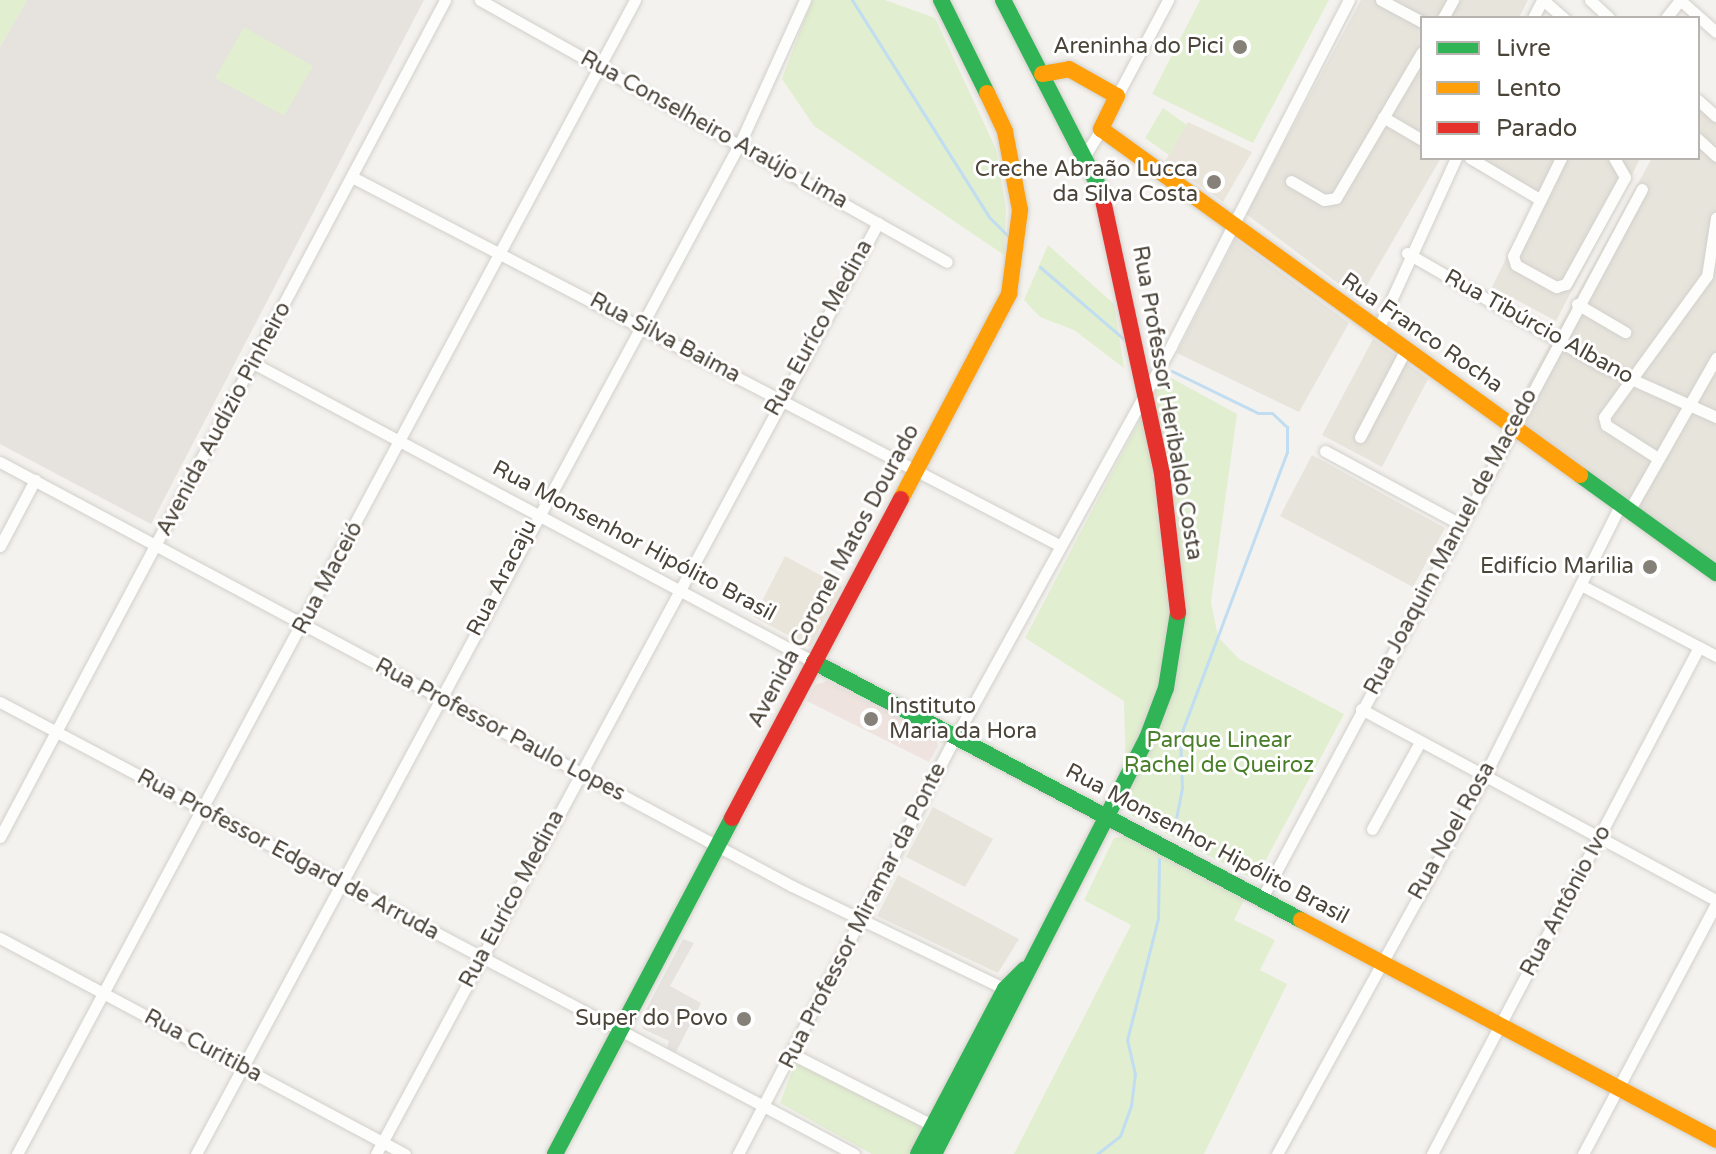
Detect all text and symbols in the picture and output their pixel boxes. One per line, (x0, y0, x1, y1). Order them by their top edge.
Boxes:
legend (1420, 16, 1700, 160)
place label: Areninha do Pici (1053, 34, 1224, 60)
text: Livre (1496, 34, 1551, 63)
marker: Areninha do Pici (1231, 38, 1249, 56)
street label: Rua Conselheiro Araújo Lima (576, 45, 852, 215)
text: Lento (1496, 74, 1561, 103)
text: Parado (1496, 114, 1577, 143)
place label: Creche Abraão Lucca da Silva Costa (975, 156, 1198, 208)
marker: Creche Abraão Lucca da Silva Costa (1205, 173, 1223, 191)
street label: Rua Euríco Medina (760, 235, 878, 421)
street label: Rua Professor Heribaldo Costa (1126, 244, 1208, 562)
street label: Rua Tibúrcio Albano (1440, 264, 1638, 390)
street label: Rua Franco Rocha (1336, 267, 1508, 399)
street label: Rua Silva Baima (585, 287, 745, 389)
street label: Avenida Audízio Pinheiro (151, 298, 297, 540)
street label: Rua Joaquim Manuel de Macedo (1359, 384, 1543, 700)
street label: Avenida Coronel Matos Dourado (743, 420, 925, 732)
street label: Rua Monsenhor Hipólito Brasil (488, 455, 780, 627)
street label: Rua Aracaju (461, 515, 543, 641)
street label: Rua Maceió (287, 517, 369, 639)
place label: Edifício Marilia (1480, 554, 1634, 580)
marker: Edifício Marilia (1641, 558, 1659, 576)
street label: Rua Professor Paulo Lopes (370, 653, 630, 807)
place label: Instituto Maria da Hora (889, 693, 1037, 744)
marker: Instituto Maria da Hora (860, 708, 882, 730)
park label: Parque Linear Rachel de Queiroz (1124, 727, 1314, 778)
street label: Rua Noel Rosa (1403, 757, 1501, 905)
street label: Rua Monsenhor Hipólito Brasil (1061, 758, 1353, 930)
street label: Rua Professor Miramar da Ponte (774, 759, 952, 1073)
street label: Rua Professor Edgard de Arruda (132, 764, 444, 946)
street label: Rua Euríco Medina (454, 806, 570, 992)
street label: Rua Antônio Ivo (1515, 821, 1617, 981)
street label: Rua Curitiba (140, 1004, 266, 1088)
place label: Super do Povo (575, 1006, 728, 1032)
marker: Super do Povo (735, 1010, 753, 1028)

